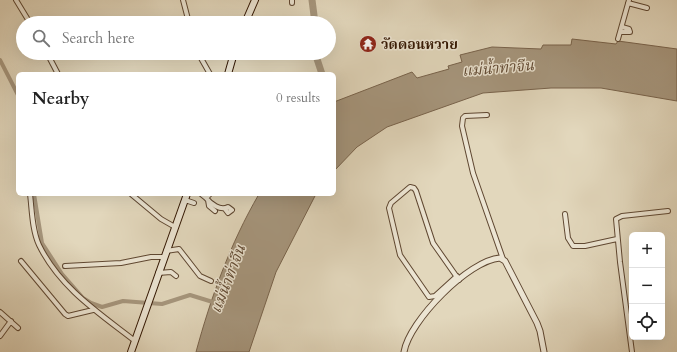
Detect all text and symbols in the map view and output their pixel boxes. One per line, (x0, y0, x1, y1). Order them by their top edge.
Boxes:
search box (16, 16, 336, 60)
icon: search (30, 27, 52, 49)
text: Search here (62, 28, 135, 48)
temple icon: วัดดอนหวาย (358, 34, 378, 54)
place label: วัดดอนหวาย (381, 35, 458, 54)
water label: แม่น้ำท่าจีน (461, 54, 535, 81)
text: Nearby (32, 87, 89, 110)
text: 0 results (276, 89, 320, 107)
map controls (629, 232, 665, 340)
button: + (629, 232, 665, 268)
water label: แม่น้ำท่าจีน (205, 241, 250, 316)
button: − (629, 268, 665, 304)
button: locate (629, 304, 665, 340)

